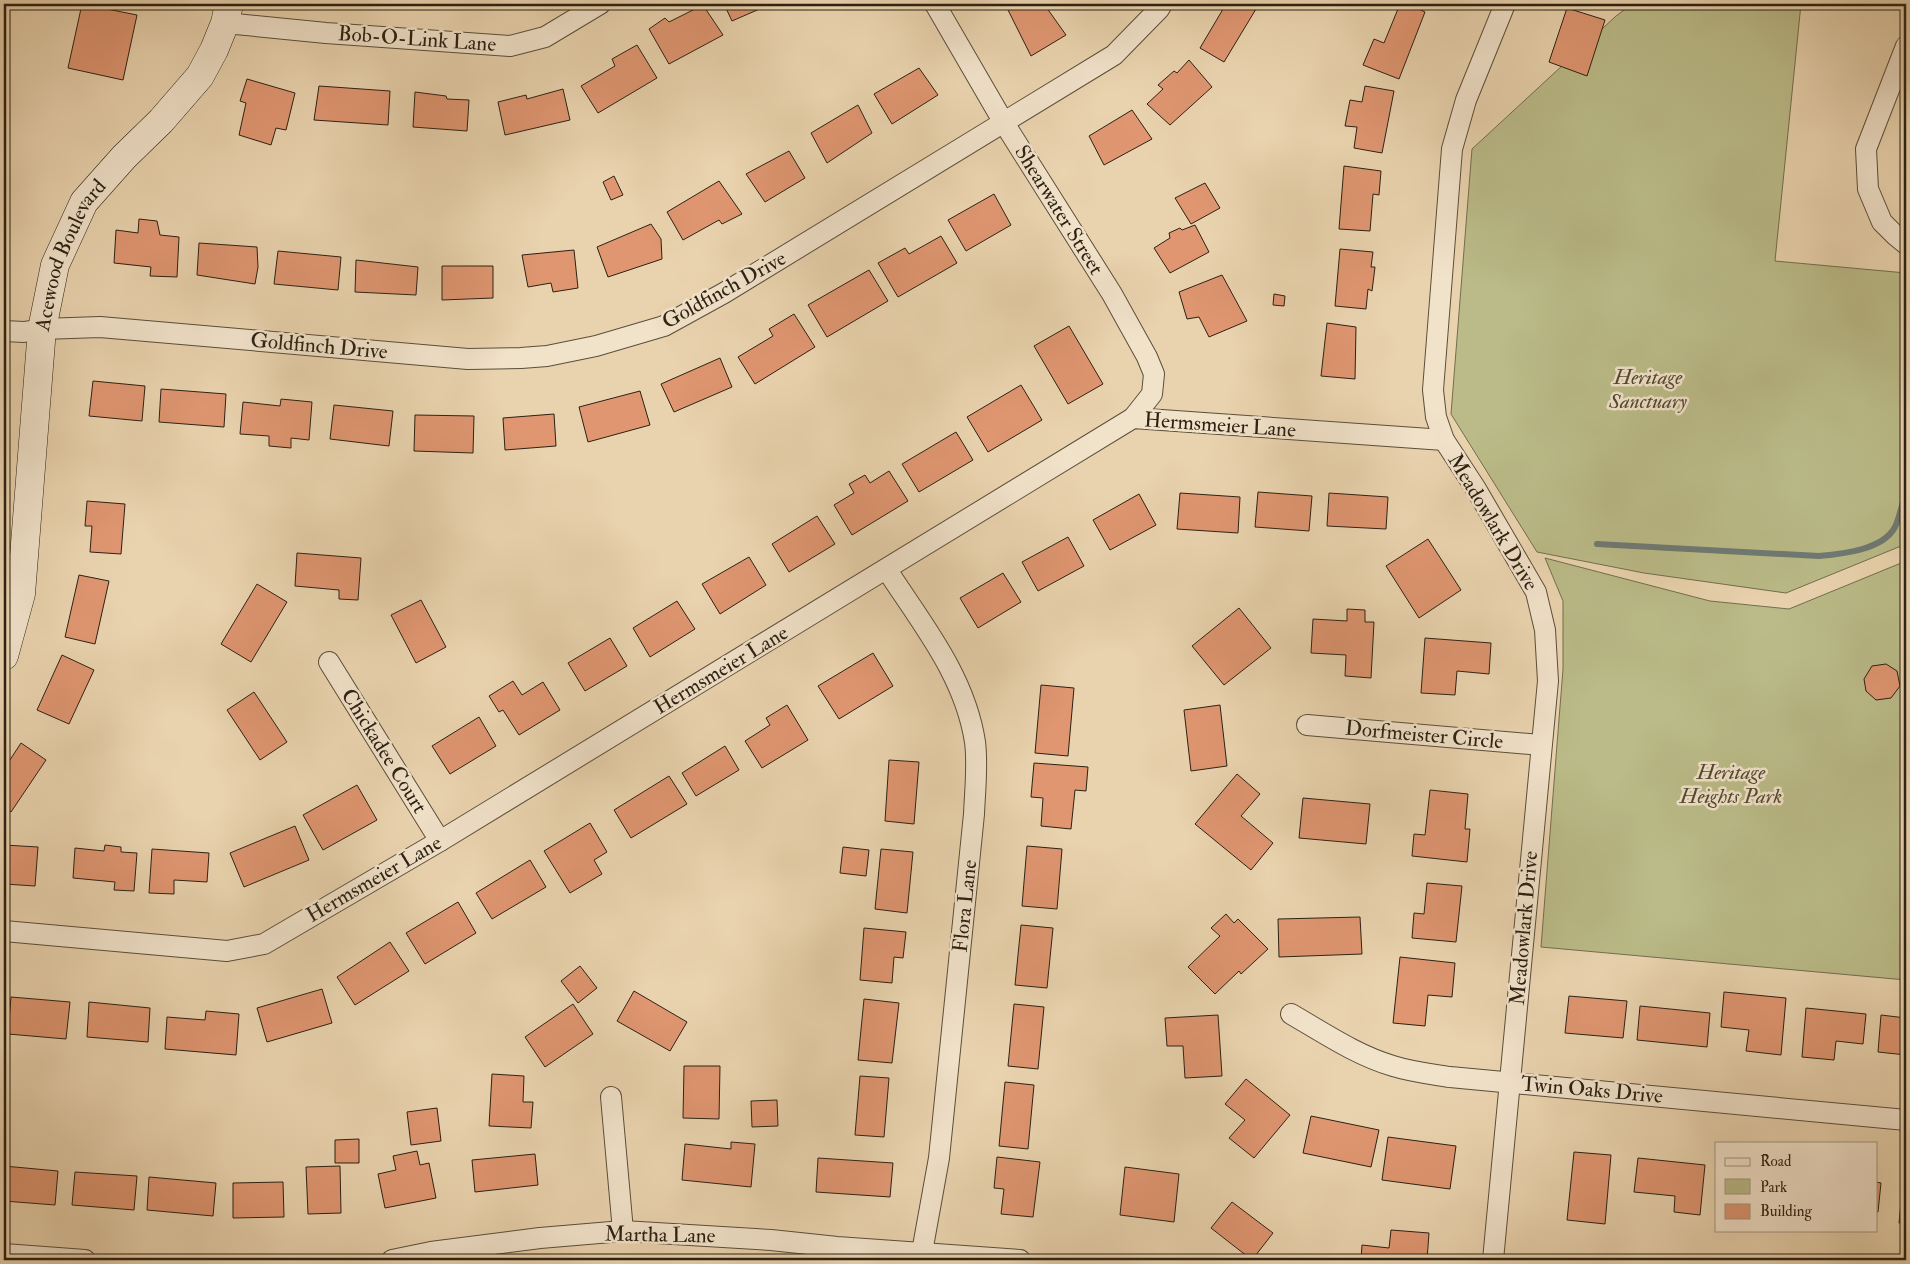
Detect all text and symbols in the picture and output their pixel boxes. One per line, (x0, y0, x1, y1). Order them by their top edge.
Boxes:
street label: Bob-O-Link Lane (337, 20, 497, 58)
street label: Shearwater Street (1008, 140, 1110, 280)
street label: Acewood Boulevard (28, 173, 112, 334)
street label: Goldfinch Drive (657, 245, 791, 335)
street label: Goldfinch Drive (249, 327, 389, 365)
park label: Heritage Sanctuary (1608, 364, 1688, 415)
street label: Hermsmeier Lane (1143, 406, 1297, 444)
street label: Meadowlark Drive (1442, 449, 1545, 596)
street label: Hermsmeier Lane (649, 619, 793, 721)
street label: Chickadee Court (335, 684, 433, 819)
street label: Dorfmeister Circle (1344, 715, 1504, 755)
park label: Heritage Heights Park (1679, 759, 1782, 810)
street label: Hermsmeier Lane (301, 829, 447, 929)
street label: Meadowlark Drive (1504, 849, 1544, 1006)
street label: Flora Lane (947, 858, 983, 954)
street label: Twin Oaks Drive (1520, 1070, 1664, 1110)
legend (1715, 1142, 1878, 1232)
text: Road (1760, 1152, 1792, 1171)
text: Park (1760, 1178, 1787, 1197)
text: Building (1760, 1202, 1812, 1221)
street label: Martha Lane (604, 1221, 716, 1249)

